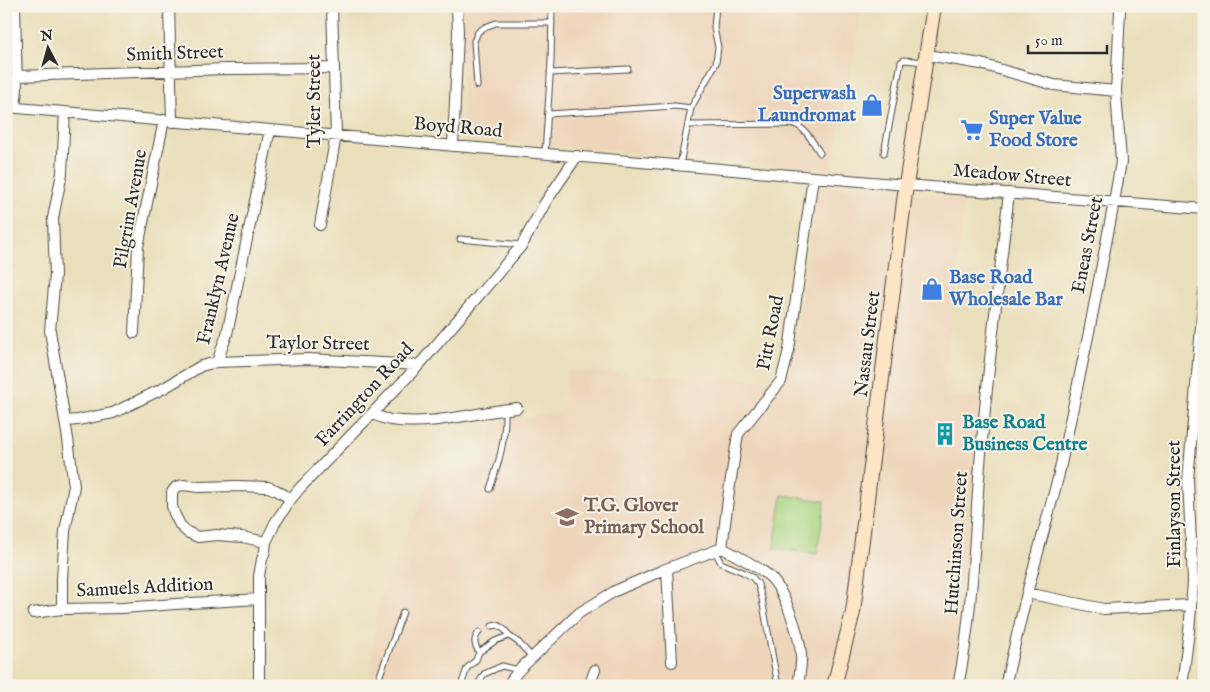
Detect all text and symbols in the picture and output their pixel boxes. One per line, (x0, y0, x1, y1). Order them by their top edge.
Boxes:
north arrow (22, 22, 72, 72)
scale bar (1028, 22, 1106, 54)
text: N (39, 26, 54, 46)
text: 50 m (1035, 31, 1063, 50)
street label: Smith Street (126, 40, 225, 68)
street label: Tyler Street (303, 53, 327, 148)
place label: Superwash Laundromat (758, 82, 857, 128)
shop icon: Superwash Laundromat (859, 92, 885, 118)
place label: Super Value Food Store (989, 107, 1082, 153)
street label: Boyd Road (413, 112, 504, 144)
supermarket icon: Super Value Food Store (959, 117, 985, 143)
street label: Pilgrim Avenue (109, 147, 153, 270)
street label: Meadow Street (952, 159, 1073, 193)
street label: Eneas Street (1067, 194, 1109, 296)
street label: Franklyn Avenue (192, 211, 246, 347)
place label: Base Road Wholesale Bar (948, 266, 1064, 312)
shop icon: Base Road Wholesale Bar (919, 276, 945, 302)
street label: Nassau Street (850, 289, 886, 399)
street label: Pitt Road (752, 292, 790, 373)
street label: Taylor Street (266, 331, 370, 357)
street label: Farrington Road (311, 337, 420, 452)
place label: Base Road Business Centre (962, 411, 1087, 457)
building icon: Base Road Business Centre (932, 421, 958, 447)
street label: Finlayson Street (1163, 439, 1187, 568)
street label: Hutchinson Street (940, 470, 974, 616)
place label: T.G. Glover Primary School (583, 494, 705, 540)
school or university icon: T.G. Glover Primary School (554, 504, 580, 530)
street label: Samuels Addition (76, 572, 214, 604)

